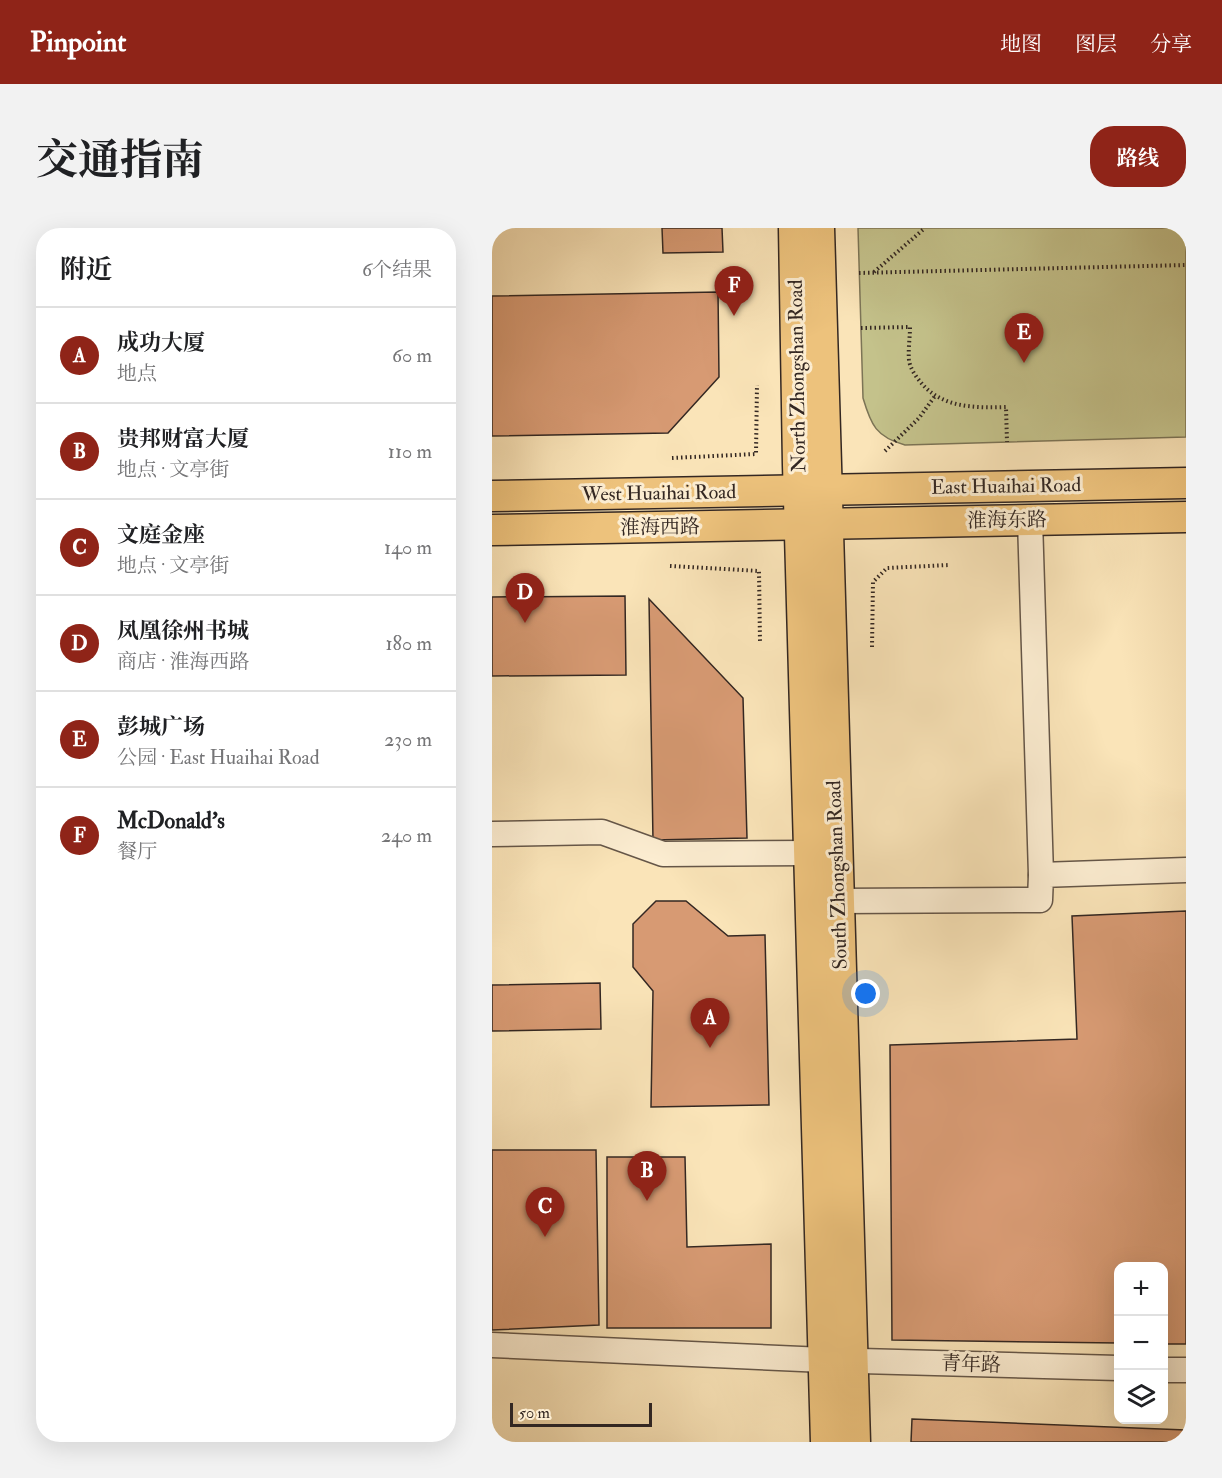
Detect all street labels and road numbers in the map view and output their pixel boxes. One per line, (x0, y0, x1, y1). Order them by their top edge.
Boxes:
street label: North Zhongshan Road (783, 279, 811, 473)
street label: East Huaihai Road (931, 472, 1082, 500)
street label: West Huaihai Road (580, 479, 737, 507)
street label: 淮海东路 (967, 507, 1047, 533)
street label: 淮海西路 (620, 514, 700, 540)
street label: South Zhongshan Road (821, 780, 853, 970)
street label: 青年路 (941, 1350, 1001, 1378)

